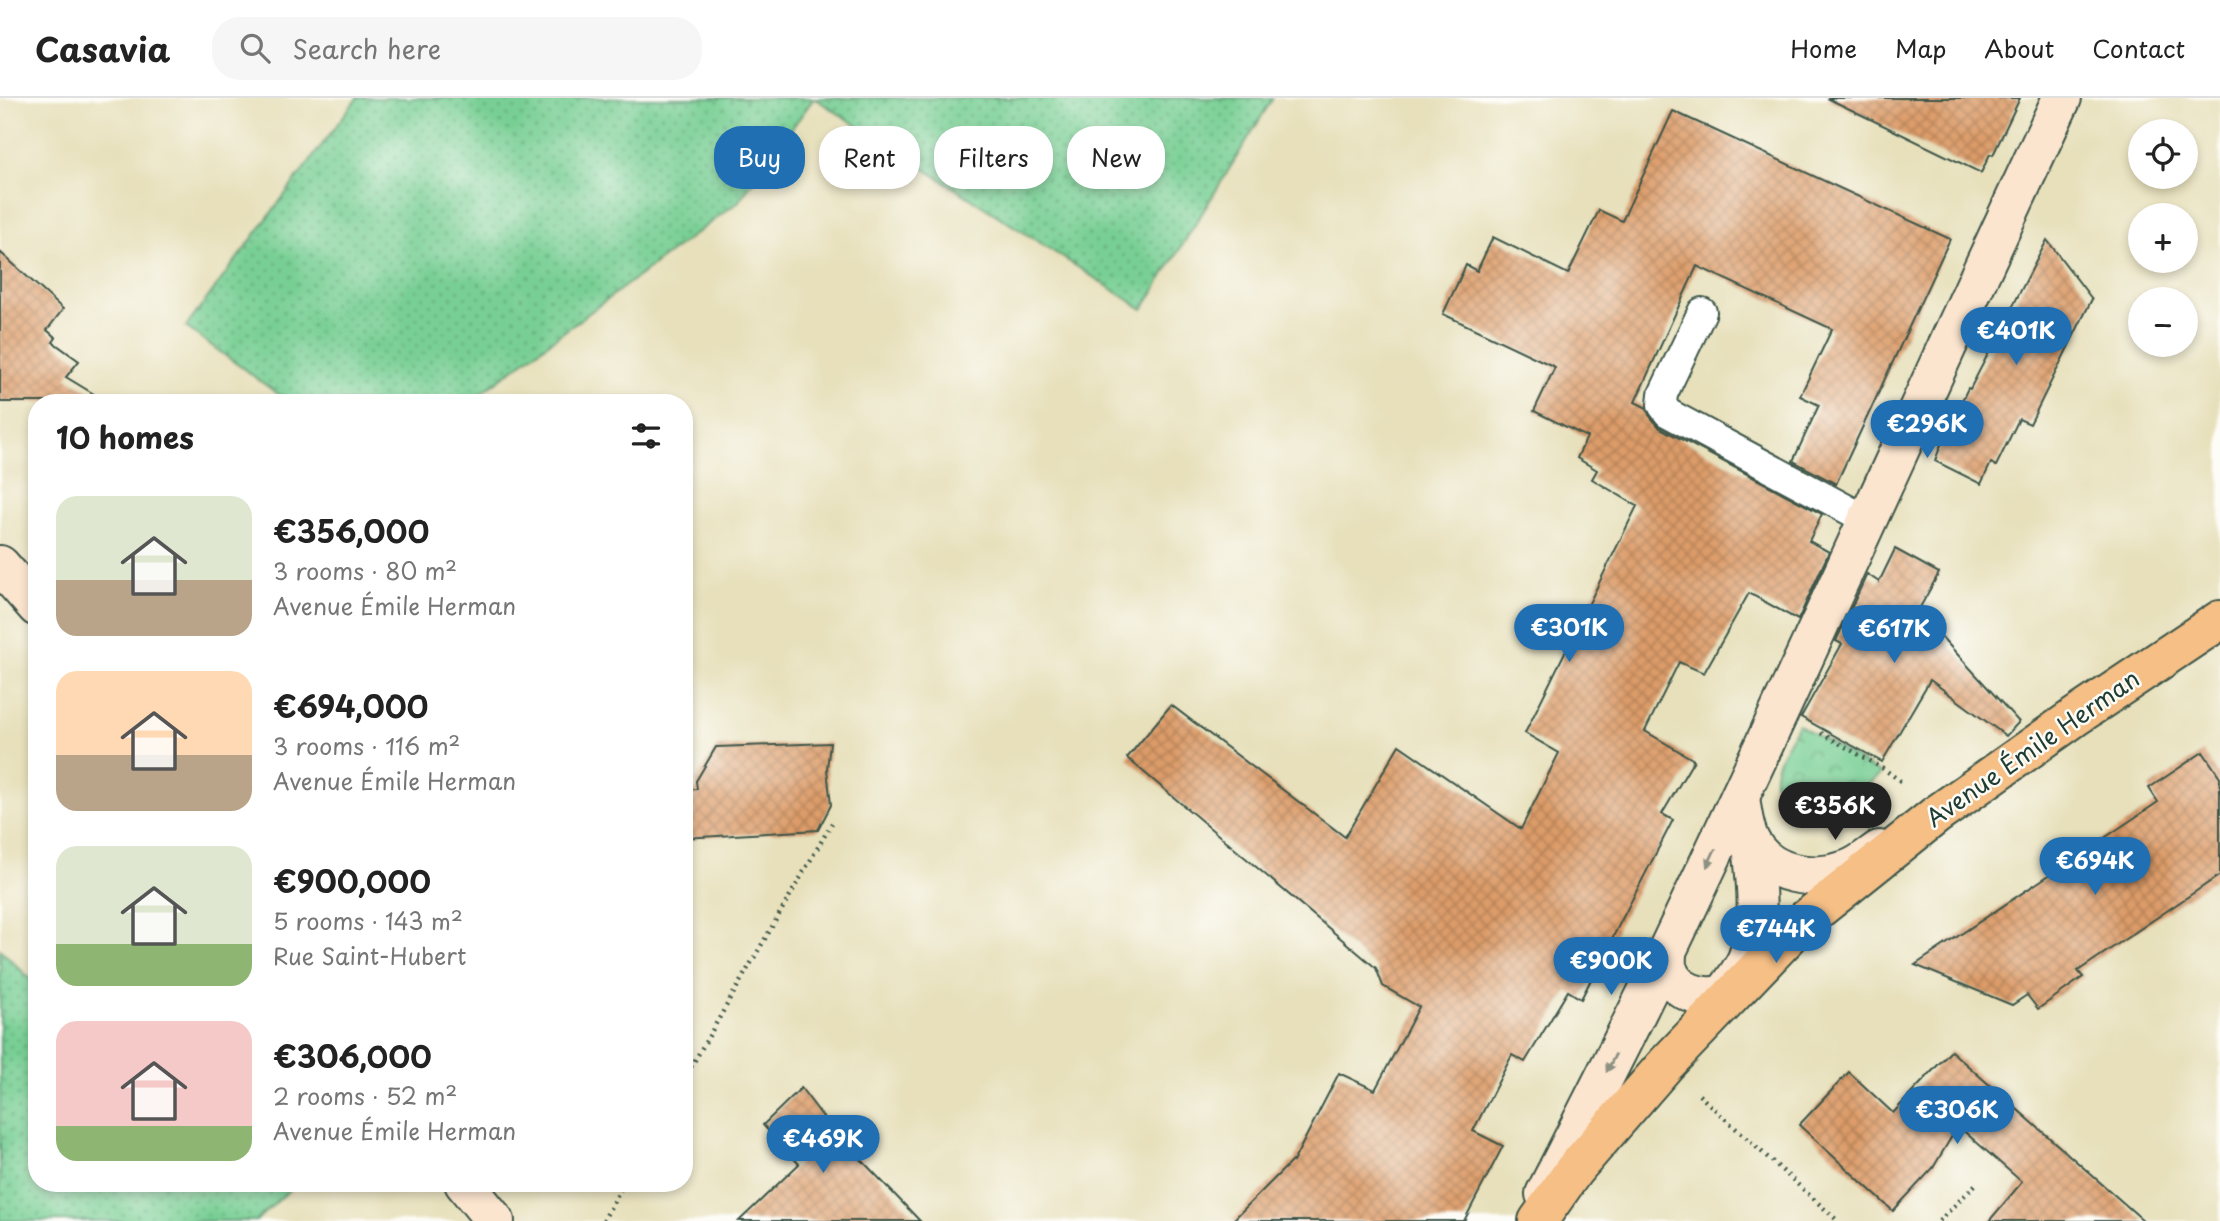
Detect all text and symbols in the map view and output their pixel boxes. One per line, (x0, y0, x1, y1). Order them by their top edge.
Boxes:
search box (212, 17, 702, 80)
text: Casavia (35, 23, 170, 73)
icon: search (236, 29, 274, 67)
text: Search here (292, 29, 441, 68)
text: Home (1790, 30, 1857, 66)
text: Map (1895, 30, 1946, 66)
text: About (1984, 30, 2054, 66)
text: Contact (2092, 30, 2185, 66)
map controls (2128, 119, 2198, 357)
button: locate (2128, 119, 2198, 189)
chip: Buy (714, 126, 805, 189)
chip: Rent (819, 126, 920, 189)
chip: Filters (934, 126, 1053, 189)
chip: New (1067, 126, 1165, 189)
button: + (2128, 203, 2198, 273)
button: − (2128, 287, 2198, 357)
pin: €401K (1967, 308, 2065, 367)
text: €401K (1977, 312, 2055, 347)
pin: €296K (1878, 400, 1976, 460)
text: €296K (1887, 405, 1967, 440)
text: 10 homes (56, 414, 194, 459)
icon: filters (627, 417, 665, 455)
text: €356,000 (273, 508, 429, 553)
icon: home (112, 524, 196, 608)
text: 3 rooms · 80 m² (273, 553, 457, 588)
text: Avenue Émile Herman (273, 588, 516, 623)
pin: €301K (1520, 604, 1618, 664)
pin: €617K (1845, 606, 1943, 665)
text: €301K (1530, 609, 1608, 644)
text: €617K (1858, 610, 1930, 645)
street label: Avenue Émile Herman (1918, 660, 2146, 835)
text: €694,000 (273, 683, 428, 728)
icon: home (112, 699, 196, 783)
text: 3 rooms · 116 m² (273, 728, 460, 763)
text: Avenue Émile Herman (273, 763, 516, 798)
pin: €356K (1786, 782, 1884, 842)
text: €356K (1794, 787, 1876, 822)
pin: €694K (2046, 838, 2144, 897)
text: €694K (2056, 842, 2134, 877)
one-way arrow (1705, 848, 1716, 868)
text: €900,000 (273, 858, 431, 903)
icon: home (112, 874, 196, 958)
text: 5 rooms · 143 m² (273, 903, 463, 938)
pin: €744K (1727, 906, 1825, 965)
text: €744K (1736, 910, 1816, 945)
pin: €900K (1562, 937, 1660, 997)
text: Rue Saint-Hubert (273, 938, 466, 973)
text: €900K (1570, 942, 1652, 977)
text: €306,000 (273, 1033, 432, 1078)
icon: home (112, 1049, 196, 1133)
one-way arrow (1605, 1053, 1616, 1073)
text: 2 rooms · 52 m² (273, 1078, 457, 1113)
pin: €306K (1908, 1086, 2006, 1146)
text: €306K (1915, 1091, 1999, 1126)
text: Avenue Émile Herman (273, 1113, 516, 1148)
pin: €469K (774, 1116, 872, 1175)
text: €469K (783, 1120, 863, 1155)

